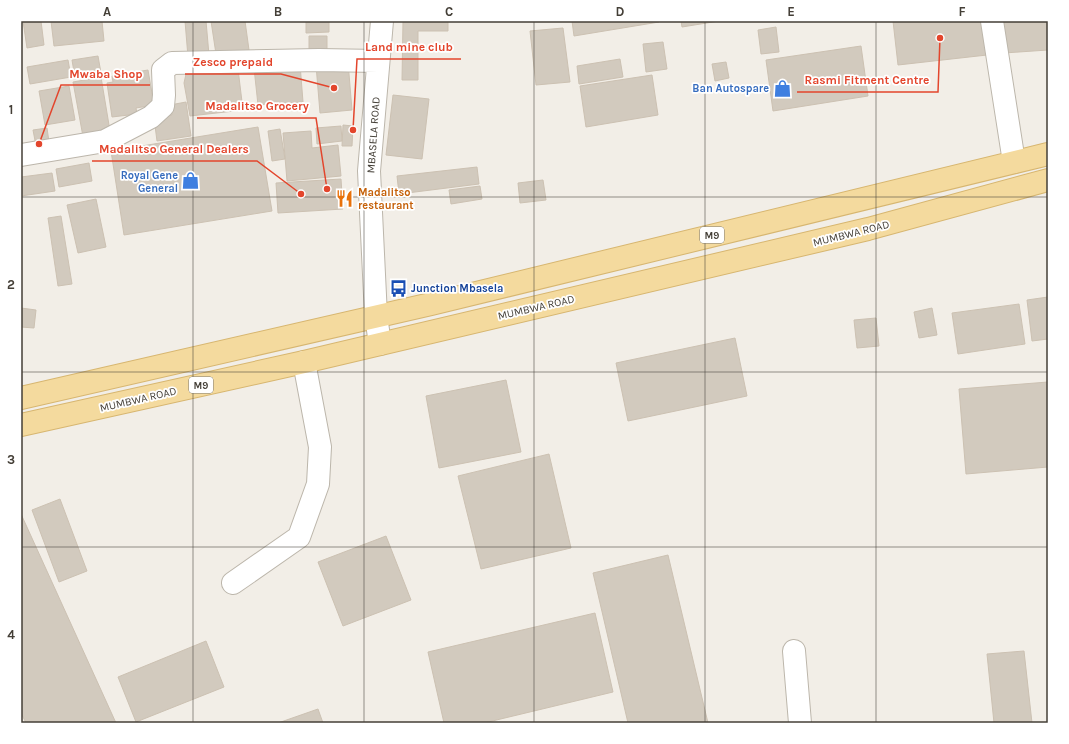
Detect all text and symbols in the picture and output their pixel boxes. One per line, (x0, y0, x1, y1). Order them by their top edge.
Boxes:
text: A (103, 4, 111, 19)
text: B (274, 4, 282, 19)
text: C (445, 4, 453, 19)
text: D (616, 4, 625, 19)
text: E (787, 4, 795, 19)
text: F (958, 4, 966, 19)
callout: Land mine club (357, 35, 461, 59)
text: Land mine club (365, 40, 453, 54)
callout: Zesco prepaid (185, 50, 281, 74)
text: Zesco prepaid (193, 55, 273, 69)
callout: Mwaba Shop (61, 61, 150, 85)
text: Mwaba Shop (69, 67, 143, 81)
callout: Rasmi Fitment Centre (797, 68, 938, 92)
text: Rasmi Fitment Centre (805, 73, 929, 87)
shop icon: Ban Autospare (772, 78, 792, 98)
place label: Ban Autospare (692, 82, 769, 95)
callout: Madalitso Grocery (197, 94, 316, 118)
street label: MBASELA ROAD (364, 96, 383, 174)
text: Madalitso Grocery (205, 99, 309, 113)
text: 1 (9, 102, 13, 117)
callout: Madalitso General Dealers (92, 137, 257, 161)
text: Madalitso General Dealers (99, 142, 249, 156)
place label: Royal Gene General (121, 169, 178, 195)
shop icon: Royal Gene General (181, 171, 201, 191)
place label: Madalitso restaurant (358, 186, 414, 212)
restaurant icon: Madalitso restaurant (335, 188, 355, 208)
street label: MUMBWA ROAD (811, 218, 891, 249)
road number: M9 (700, 227, 724, 243)
text: 2 (7, 277, 15, 292)
bus stop icon: Junction Mbasela (388, 278, 408, 298)
place label: Junction Mbasela (411, 282, 504, 295)
street label: MUMBWA ROAD (496, 292, 576, 323)
road number: M9 (189, 377, 213, 393)
street label: MUMBWA ROAD (98, 384, 178, 415)
text: 3 (7, 452, 15, 467)
text: 4 (7, 627, 15, 642)

